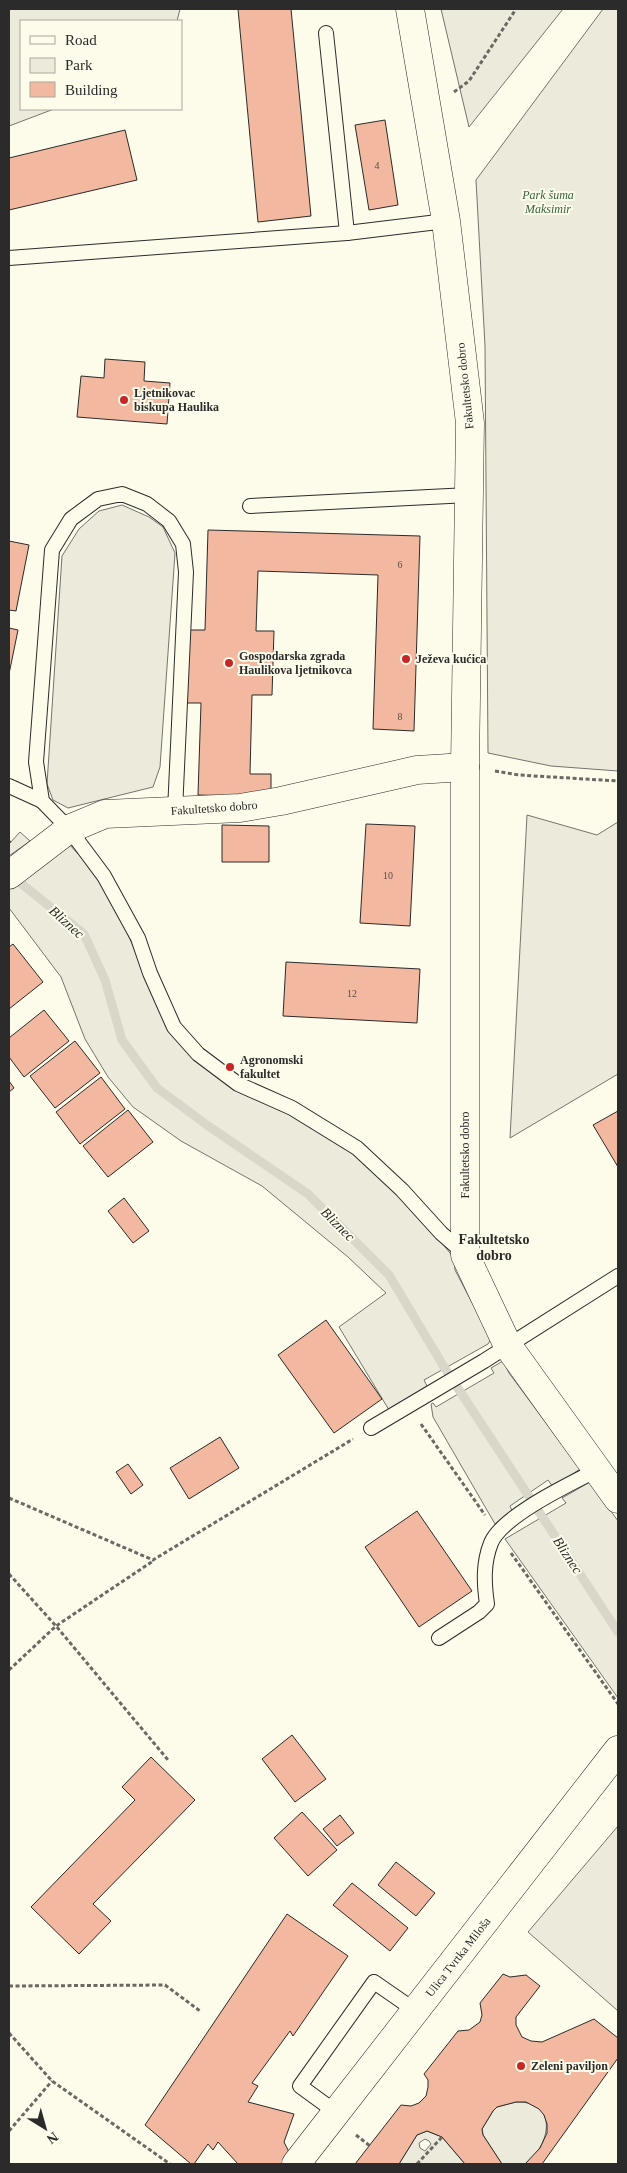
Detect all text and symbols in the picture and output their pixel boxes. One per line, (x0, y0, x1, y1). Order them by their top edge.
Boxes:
legend (20, 20, 182, 110)
text: Road (65, 32, 97, 48)
text: Park (65, 57, 93, 73)
text: Building (65, 82, 118, 98)
house number: 4 (375, 160, 380, 171)
park label: Park šuma Maksimir (521, 188, 574, 216)
street label: Fakultetsko dobro (453, 342, 477, 430)
place label: Ljetnikovac biskupa Haulika (134, 386, 219, 414)
marker: Ljetnikovac biskupa Haulika (118, 394, 130, 406)
house number: 6 (398, 559, 403, 570)
place label: Gospodarska zgrada Haulikova ljetnikovca (239, 649, 352, 677)
place label: Ježeva kućica (416, 652, 486, 666)
marker: Ježeva kućica (400, 653, 412, 665)
marker: Gospodarska zgrada Haulikova ljetnikovca (223, 657, 235, 669)
house number: 8 (398, 711, 403, 722)
street label: Fakultetsko dobro (170, 798, 258, 818)
house number: 10 (383, 870, 393, 881)
water label: Bliznec (46, 903, 88, 942)
house number: 12 (347, 988, 357, 999)
place label: Agronomski fakultet (240, 1053, 304, 1081)
marker: Agronomski fakultet (224, 1061, 236, 1073)
street label: Fakultetsko dobro (458, 1112, 472, 1199)
water label: Bliznec (318, 1204, 358, 1245)
district label: Fakultetsko dobro (459, 1232, 529, 1263)
water label: Bliznec (550, 1534, 586, 1577)
street label: Ulica Tvrtka Miloša (423, 1914, 494, 2000)
place label: Zeleni paviljon (531, 2059, 608, 2073)
marker: Zeleni paviljon (515, 2060, 527, 2072)
north arrow (20, 2103, 70, 2153)
text: N (44, 2129, 61, 2147)

